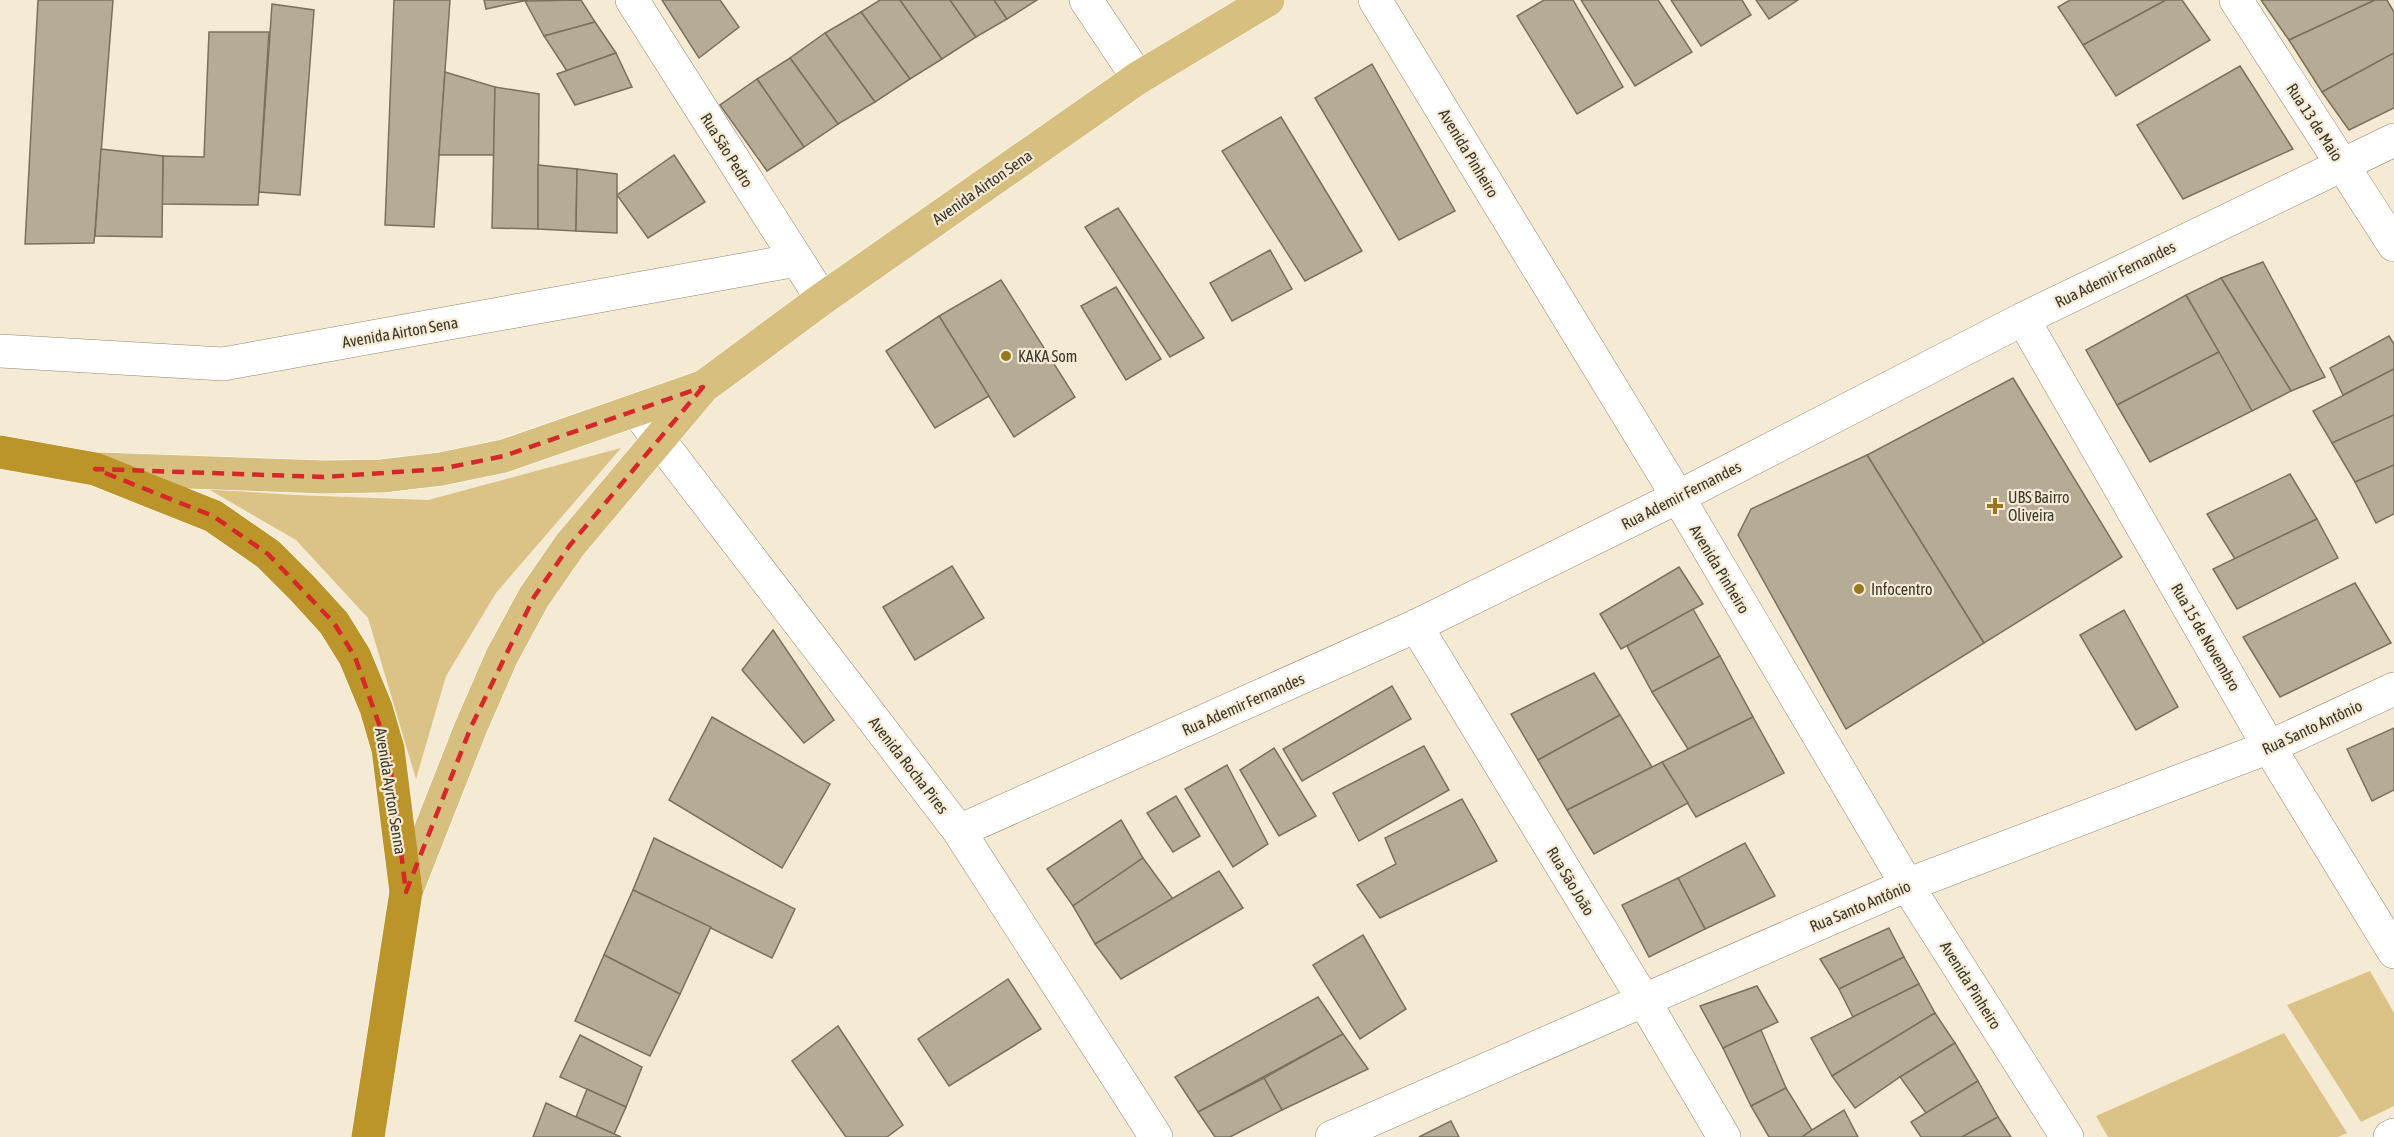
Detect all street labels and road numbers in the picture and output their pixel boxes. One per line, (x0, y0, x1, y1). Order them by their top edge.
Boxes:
street label: Rua 13 de Maio (2283, 80, 2347, 164)
street label: Avenida Pinheiro (1436, 105, 1502, 201)
street label: Rua São Pedro (697, 110, 757, 190)
street label: Avenida Airton Sena (929, 146, 1035, 228)
street label: Rua Ademir Fernandes (2052, 237, 2178, 311)
street label: Avenida Airton Sena (341, 313, 459, 351)
street label: Rua Ademir Fernandes (1618, 457, 1744, 533)
street label: Avenida Pinheiro (1687, 521, 1753, 617)
street label: Rua 15 de Novembro (2168, 580, 2244, 694)
street label: Rua Ademir Fernandes (1179, 669, 1307, 739)
street label: Rua Santo Antônio (2259, 696, 2365, 758)
street label: Avenida Rocha Pires (866, 713, 953, 817)
street label: Avenida Ayrton Senna (371, 726, 410, 856)
street label: Rua São João (1543, 843, 1599, 919)
street label: Rua Santo Antônio (1807, 877, 1913, 935)
street label: Avenida Pinheiro (1937, 938, 2005, 1032)

